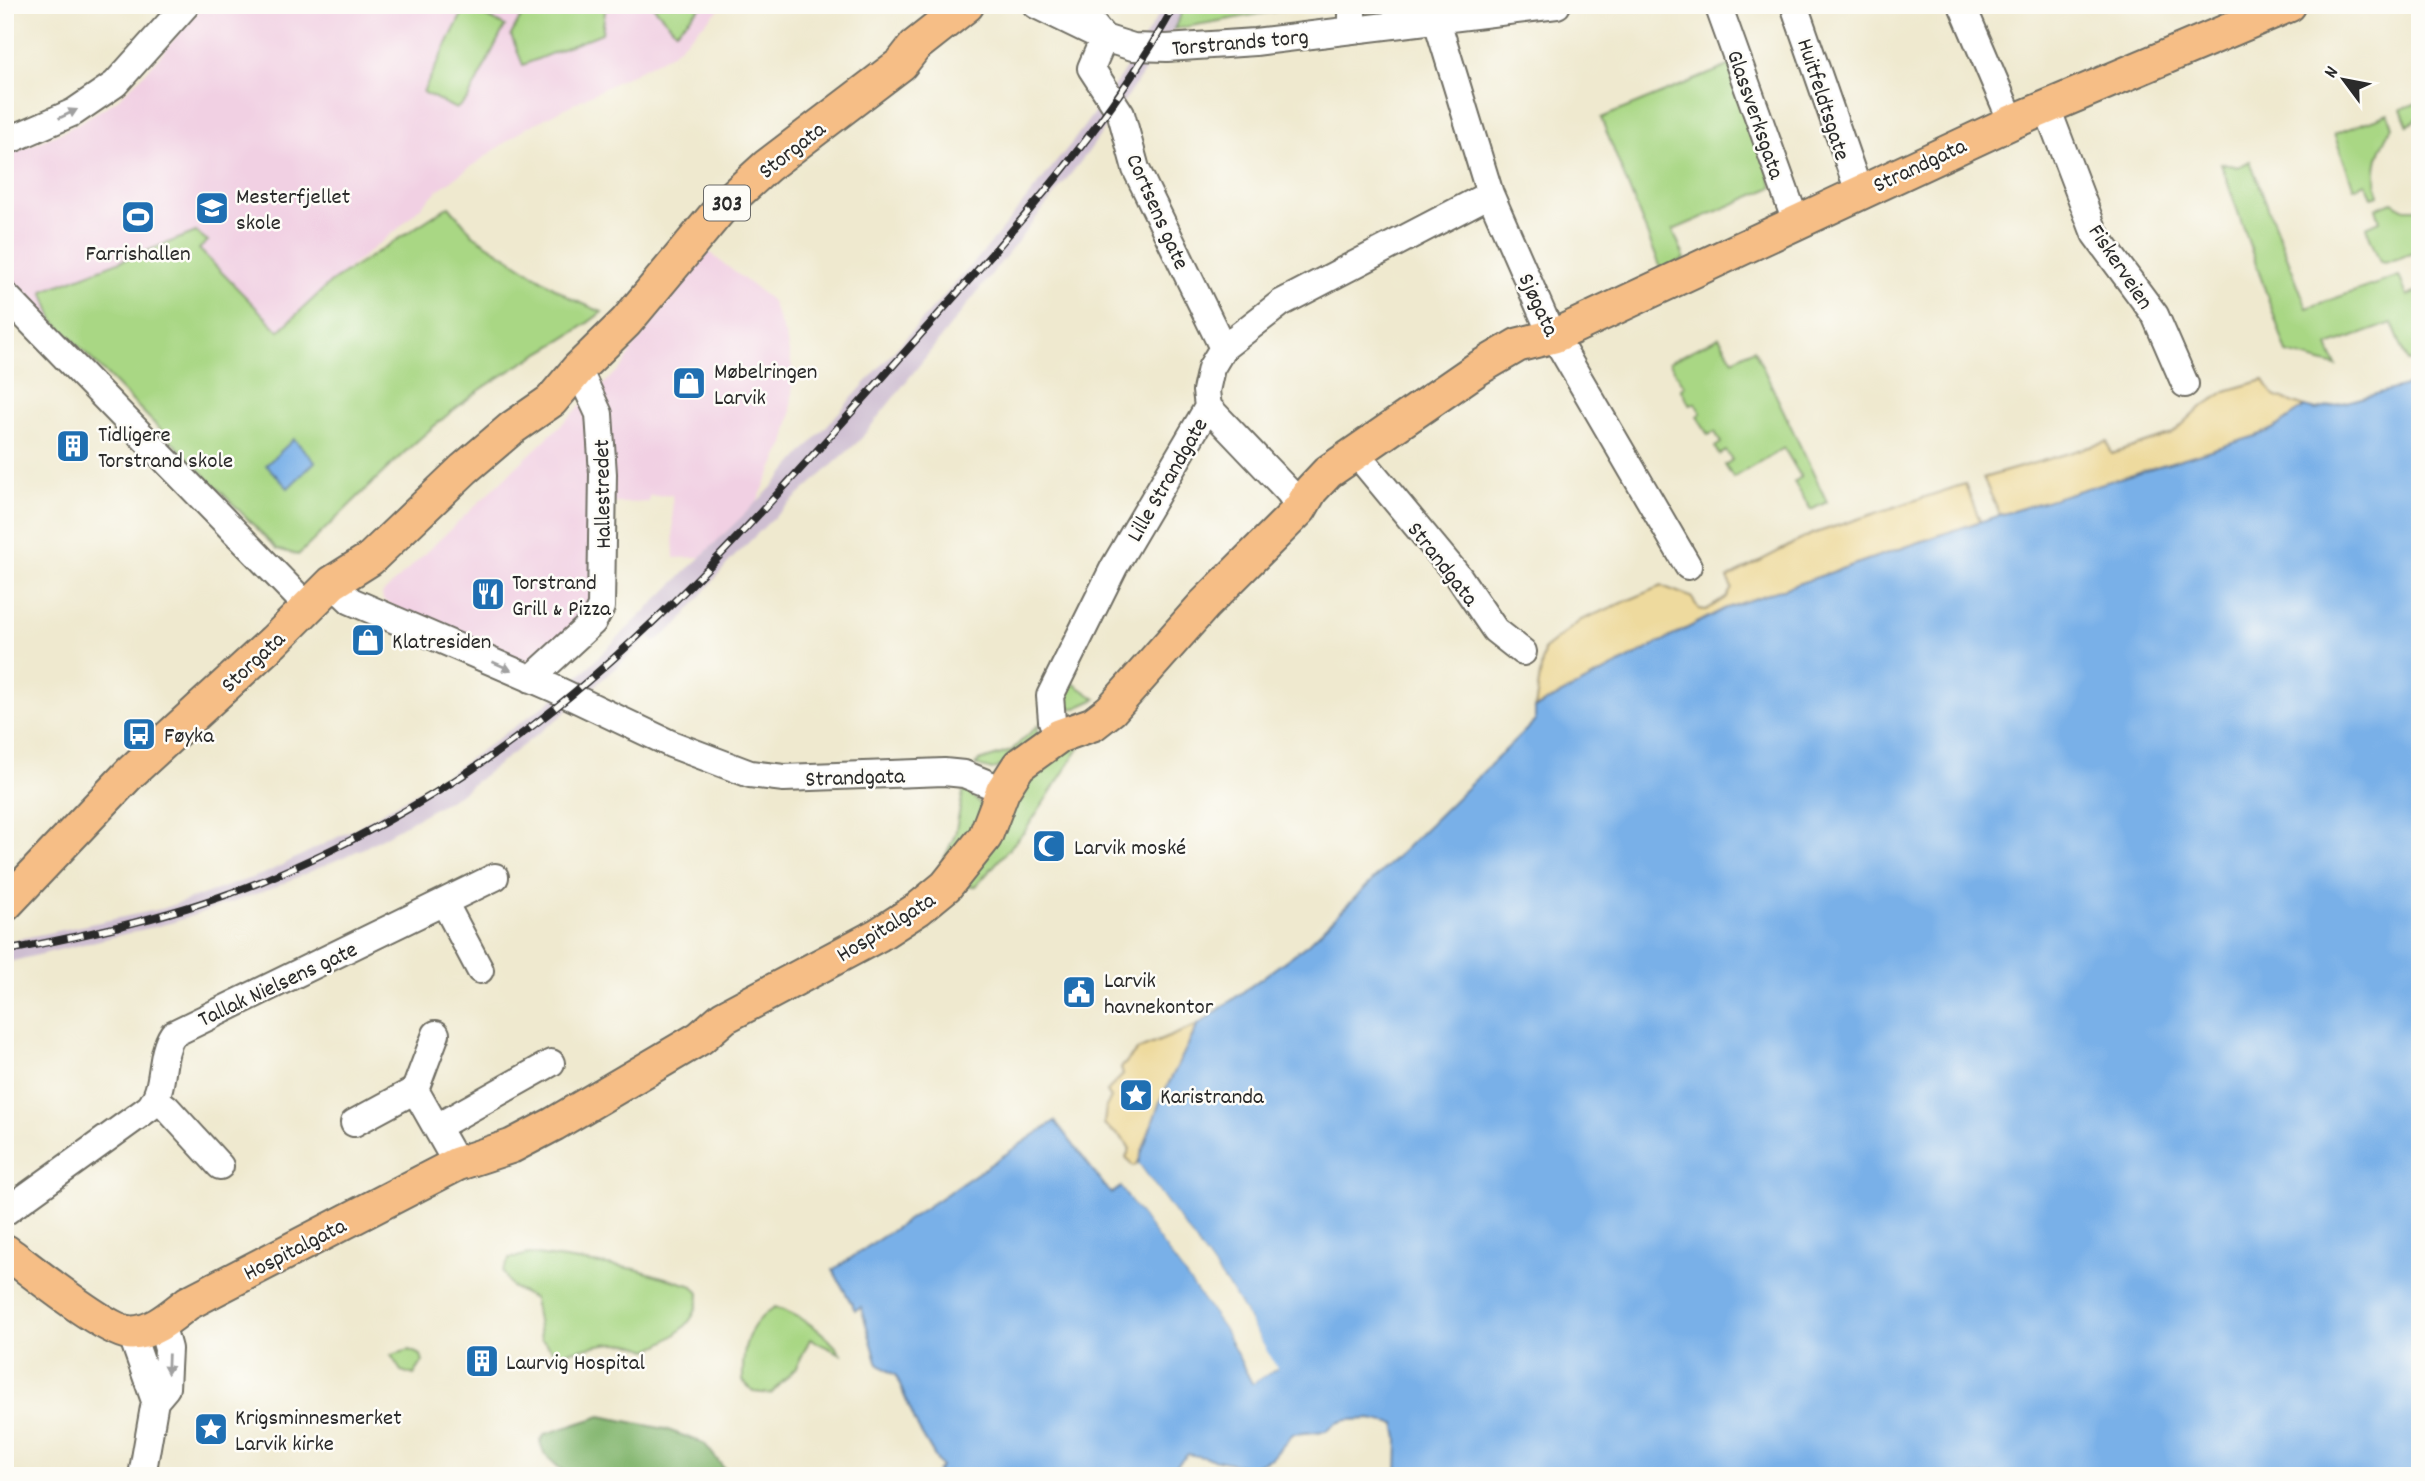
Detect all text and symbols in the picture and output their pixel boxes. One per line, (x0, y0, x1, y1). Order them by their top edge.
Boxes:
street label: Torstrands torg (1171, 22, 1310, 67)
street label: Huitfeldtsgate (1786, 35, 1857, 165)
street label: Glassverksgata (1716, 46, 1792, 185)
north arrow (2310, 46, 2380, 116)
text: N (2319, 62, 2346, 84)
one-way arrow (58, 109, 78, 120)
street label: Storgata (752, 114, 835, 189)
street label: Strandgata (1868, 131, 1974, 203)
street label: Cortsens gate (1116, 149, 1196, 276)
place label: Mesterfjellet skole (236, 182, 350, 241)
road number: 303 (704, 186, 750, 220)
school or university icon: Mesterfjellet skole (193, 189, 231, 227)
sports icon: Farrishallen (119, 198, 157, 236)
street label: Fiskerveien (2078, 219, 2160, 317)
place label: Farrishallen (85, 239, 191, 272)
street label: Sjøgata (1508, 268, 1566, 344)
place label: Møbelringen Larvik (714, 357, 817, 416)
shop icon: Møbelringen Larvik (670, 364, 708, 402)
street label: Lille Strandgate (1120, 412, 1218, 549)
place label: Tidligere Torstrand skole (98, 420, 233, 479)
building icon: Tidligere Torstrand skole (54, 427, 92, 465)
street label: Hallestredet (587, 439, 622, 549)
street label: Strandgata (1398, 516, 1486, 615)
place label: Torstrand Grill & Pizza (512, 568, 612, 627)
restaurant icon: Torstrand Grill & Pizza (469, 575, 507, 613)
shop icon: Klatresiden (349, 621, 387, 659)
street label: Storgata (215, 624, 295, 702)
place label: Klatresiden (392, 627, 491, 660)
one-way arrow (492, 660, 512, 672)
bus stop icon: Føyka (120, 715, 158, 753)
place label: Føyka (164, 721, 215, 754)
street label: Strandgata (805, 761, 907, 798)
mosque icon: Larvik moské (1030, 827, 1068, 865)
place label: Larvik moské (1074, 833, 1186, 866)
street label: Hospitalgata (831, 885, 944, 972)
street label: Tallak Nielsens gate (193, 935, 364, 1038)
place label: Larvik havnekontor (1104, 966, 1214, 1025)
public building icon: Larvik havnekontor (1060, 973, 1098, 1011)
place icon: Karistranda (1117, 1076, 1155, 1114)
place label: Karistranda (1160, 1082, 1265, 1115)
street label: Hospitalgata (238, 1211, 354, 1291)
building icon: Laurvig Hospital (463, 1342, 501, 1380)
place label: Laurvig Hospital (506, 1348, 646, 1381)
one-way arrow (162, 1353, 173, 1375)
place label: Krigsminnesmerket Larvik kirke (235, 1403, 402, 1462)
place icon: Krigsminnesmerket Larvik kirke (192, 1410, 230, 1448)

